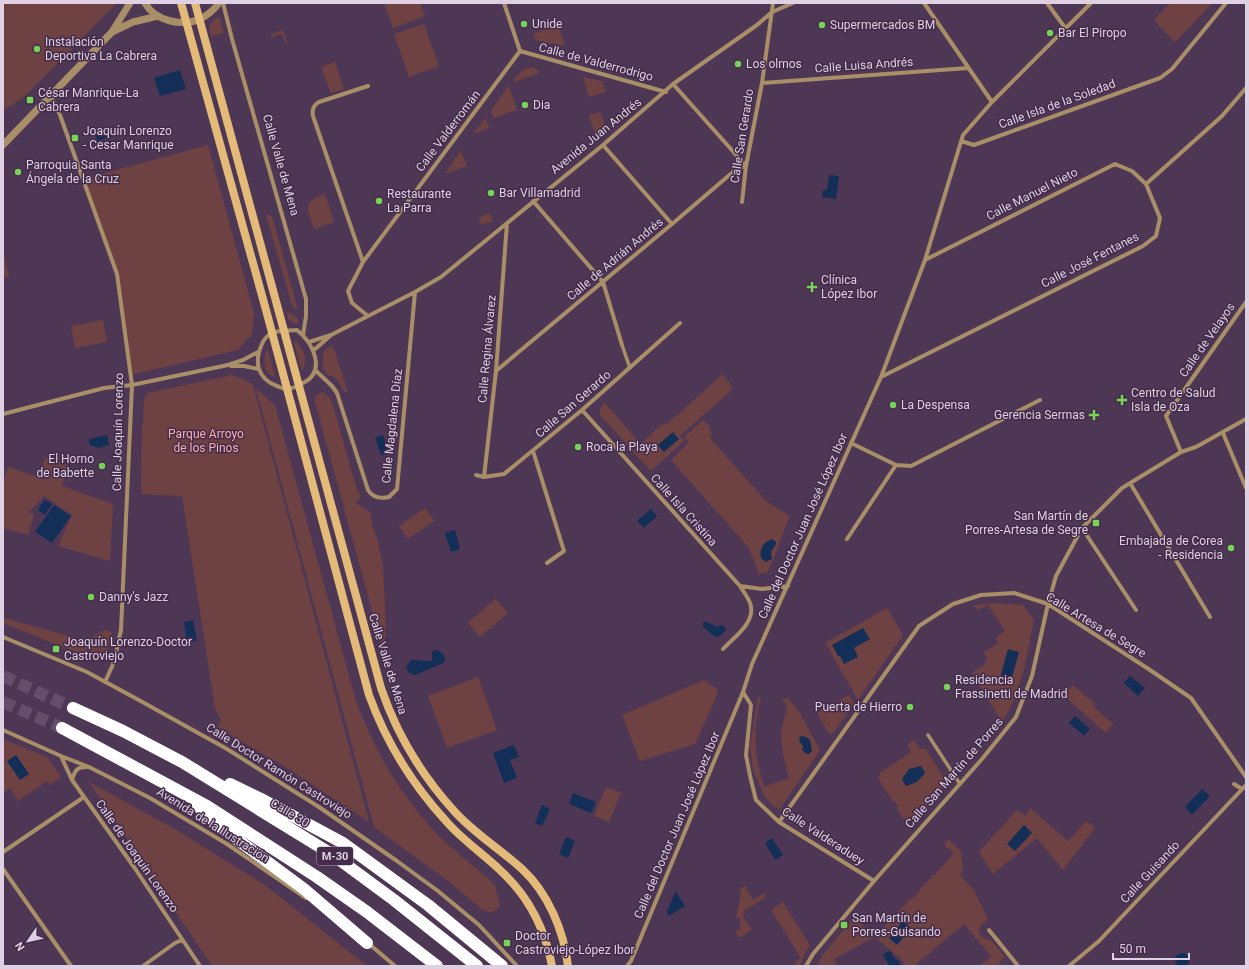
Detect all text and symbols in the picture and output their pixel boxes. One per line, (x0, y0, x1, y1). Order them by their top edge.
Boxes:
place label: Unide (532, 17, 562, 31)
place label: Supermercados BM (830, 18, 935, 32)
marker: Unide (519, 19, 529, 29)
marker: Supermercados BM (817, 20, 827, 30)
place label: Bar El Piropo (1058, 26, 1127, 40)
marker: Bar El Piropo (1045, 28, 1055, 38)
place label: Instalación Deportiva La Cabrera (45, 35, 157, 63)
street label: Calle de Valderrodrigo (537, 40, 655, 84)
marker: Instalación Deportiva La Cabrera (32, 44, 42, 54)
street label: Calle Luisa Andrés (814, 55, 914, 75)
place label: Los olmos (746, 57, 802, 71)
marker: Los olmos (733, 59, 743, 69)
street label: Calle Isla de la Soledad (997, 76, 1117, 132)
place label: César Manrique-La Cabrera (38, 86, 139, 114)
street label: Calle Valderromán (413, 88, 483, 174)
street label: Calle San Gerardo (728, 88, 756, 184)
marker: César Manrique-La Cabrera (25, 95, 35, 105)
street label: Avenida Juan Andrés (548, 95, 644, 177)
place label: Dia (533, 98, 550, 112)
marker: Dia (520, 100, 530, 110)
street label: Calle Valle de Mena (260, 113, 302, 217)
place label: Joaquín Lorenzo - Cesar Manrique (83, 124, 174, 152)
marker: Joaquín Lorenzo - Cesar Manrique (70, 133, 80, 143)
place label: Parroquia Santa Ángela de la Cruz (26, 158, 119, 186)
street label: Calle Manuel Nieto (984, 165, 1080, 223)
marker: Parroquia Santa Ángela de la Cruz (13, 167, 23, 177)
place label: Bar Villamadrid (499, 186, 581, 200)
place label: Restaurante La Parra (387, 187, 451, 215)
marker: Bar Villamadrid (486, 188, 496, 198)
marker: Restaurante La Parra (374, 196, 384, 206)
street label: Calle de Adrián Andrés (564, 215, 666, 303)
street label: Calle José Fentanes (1039, 229, 1141, 291)
place label: Clínica López Ibor (821, 273, 877, 301)
marker: Clínica López Ibor (806, 281, 818, 293)
street label: Calle Regina Álvarez (474, 294, 499, 404)
street label: Calle de Velayos (1176, 300, 1238, 380)
street label: Calle San Gerardo (532, 367, 614, 441)
street label: Calle Magdalena Díaz (379, 368, 405, 484)
street label: Calle Joaquín Lorenzo (110, 373, 126, 491)
place label: Centro de Salud Isla de Oza (1131, 386, 1216, 414)
marker: Centro de Salud Isla de Oza (1116, 394, 1128, 406)
place label: La Despensa (901, 398, 970, 412)
marker: La Despensa (888, 400, 898, 410)
place label: Gerencia Sermas (994, 408, 1085, 422)
marker: Gerencia Sermas (1088, 409, 1100, 421)
park label: Parque Arroyo de los Pinos (168, 427, 244, 455)
street label: Calle del Doctor Juan José López Ibor (756, 431, 850, 621)
place label: Roca la Playa (586, 440, 658, 454)
marker: Roca la Playa (573, 442, 583, 452)
place label: El Horno de Babette (37, 452, 94, 480)
marker: El Horno de Babette (97, 461, 107, 471)
street label: Calle Isla Cristina (648, 471, 720, 549)
place label: San Martín de Porres-Artesa de Segre (965, 509, 1088, 537)
marker: San Martín de Porres-Artesa de Segre (1091, 518, 1101, 528)
place label: Embajada de Corea - Residencia (1119, 534, 1223, 562)
marker: Embajada de Corea - Residencia (1226, 543, 1236, 553)
place label: Danny's Jazz (99, 590, 168, 604)
street label: Calle Artesa de Segre (1043, 590, 1149, 660)
marker: Danny's Jazz (86, 592, 96, 602)
street label: Calle Valle de Mena (366, 612, 410, 716)
place label: Joaquín Lorenzo-Doctor Castroviejo (64, 635, 192, 663)
marker: Joaquín Lorenzo-Doctor Castroviejo (51, 644, 61, 654)
place label: Residencia Frassinetti de Madrid (955, 673, 1068, 701)
marker: Residencia Frassinetti de Madrid (942, 682, 952, 692)
place label: Puerta de Hierro (815, 700, 902, 714)
marker: Puerta de Hierro (905, 702, 915, 712)
street label: Calle San Martín de Porres (902, 715, 1006, 831)
street label: Calle Doctor Ramón Castroviejo (204, 720, 355, 822)
street label: Calle del Doctor Juan José López Ibor (631, 729, 723, 921)
street label: Avenida de la Ilustración (154, 785, 272, 865)
street label: Calle 30 (268, 796, 312, 830)
street label: Calle de Joaquín Lorenzo (93, 797, 181, 915)
street label: Calle Valderaduey (779, 804, 867, 868)
street label: Calle Guisando (1118, 838, 1183, 906)
road number: M-30 (317, 847, 353, 865)
place label: San Martín de Porres-Guisando (852, 911, 941, 939)
marker: San Martín de Porres-Guisando (839, 920, 849, 930)
north arrow (8, 921, 48, 961)
place label: Doctor Castroviejo-López Ibor (515, 929, 635, 957)
scale bar (1113, 935, 1189, 961)
marker: Doctor Castroviejo-López Ibor (502, 938, 512, 948)
text: N (12, 939, 28, 953)
text: 50 m (1119, 942, 1146, 956)

